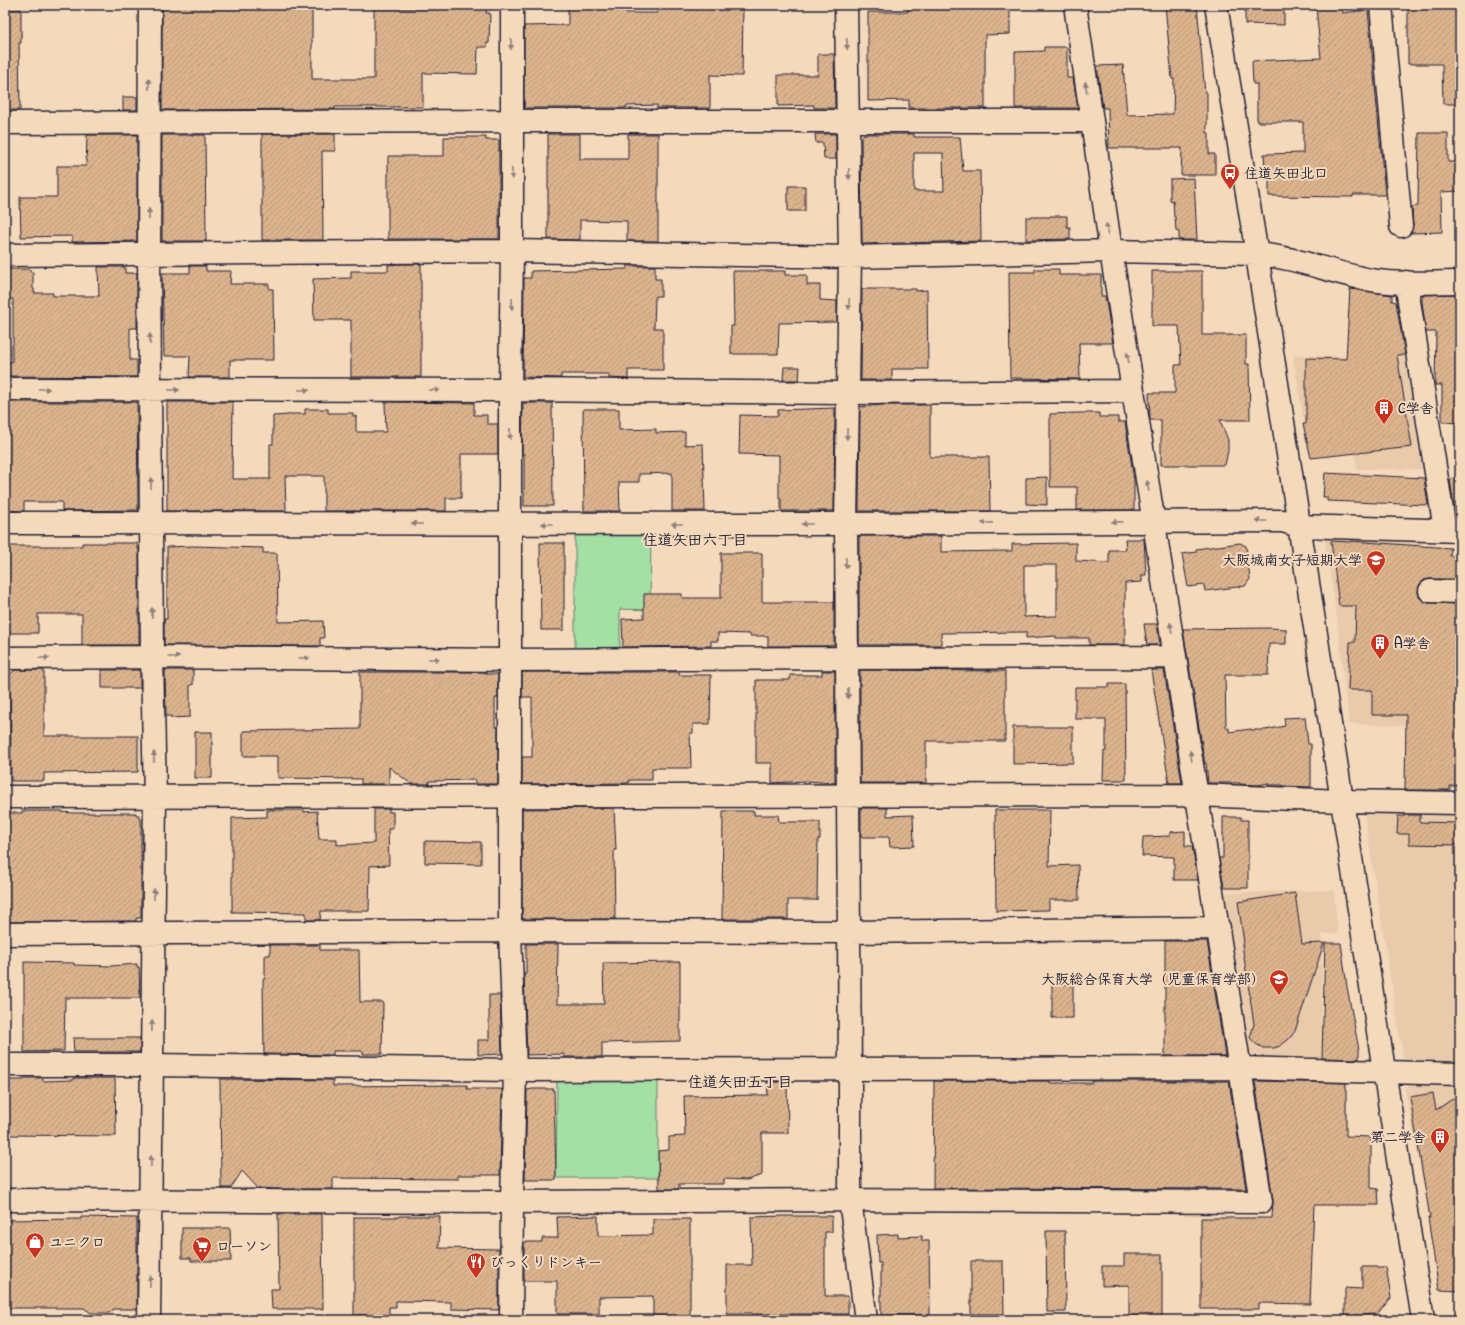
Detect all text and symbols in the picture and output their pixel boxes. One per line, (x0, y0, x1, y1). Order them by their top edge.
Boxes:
one-way arrow (508, 38, 514, 51)
one-way arrow (844, 38, 850, 51)
one-way arrow (146, 77, 152, 90)
one-way arrow (1083, 81, 1089, 93)
bus stop icon: 住道矢田北口 (1219, 162, 1241, 190)
place label: 住道矢田北口 (1244, 164, 1328, 185)
one-way arrow (509, 168, 515, 181)
one-way arrow (846, 168, 852, 181)
one-way arrow (146, 207, 152, 220)
one-way arrow (1104, 223, 1110, 235)
one-way arrow (508, 298, 515, 310)
one-way arrow (846, 298, 852, 311)
one-way arrow (147, 332, 153, 345)
one-way arrow (1125, 351, 1131, 364)
one-way arrow (38, 386, 51, 392)
one-way arrow (168, 387, 181, 393)
one-way arrow (298, 387, 311, 393)
one-way arrow (428, 387, 441, 393)
building icon: C学舎 (1373, 397, 1395, 425)
place label: C学舎 (1398, 399, 1434, 420)
one-way arrow (507, 428, 513, 441)
one-way arrow (844, 428, 850, 441)
one-way arrow (148, 476, 154, 489)
one-way arrow (1145, 480, 1151, 492)
one-way arrow (1254, 518, 1267, 524)
one-way arrow (1110, 519, 1123, 525)
one-way arrow (980, 520, 993, 526)
one-way arrow (410, 521, 423, 527)
one-way arrow (540, 521, 553, 527)
one-way arrow (670, 521, 683, 527)
one-way arrow (800, 521, 813, 527)
district label: 住道矢田六丁目 (642, 530, 748, 552)
school or university icon: 大阪城南女子短期大学 (1365, 549, 1387, 577)
place label: 大阪城南女子短期大学 (1222, 551, 1362, 572)
one-way arrow (843, 557, 850, 569)
one-way arrow (149, 606, 155, 619)
one-way arrow (1168, 622, 1174, 634)
building icon: A学舎 (1369, 632, 1391, 660)
place label: A学舎 (1394, 634, 1431, 655)
one-way arrow (168, 654, 181, 660)
one-way arrow (38, 655, 51, 661)
one-way arrow (298, 655, 310, 662)
one-way arrow (428, 656, 440, 663)
one-way arrow (845, 687, 851, 700)
one-way arrow (151, 750, 157, 763)
one-way arrow (1188, 750, 1194, 762)
one-way arrow (151, 887, 157, 900)
school or university icon: 大阪総合保育大学（児童保育学部） (1268, 968, 1290, 996)
place label: 大阪総合保育大学（児童保育学部） (1041, 970, 1265, 991)
one-way arrow (149, 1020, 156, 1032)
district label: 住道矢田五丁目 (687, 1072, 793, 1094)
building icon: 第二学舎 (1429, 1126, 1451, 1154)
place label: 第二学舎 (1370, 1128, 1426, 1149)
one-way arrow (148, 1154, 154, 1167)
shop icon: ユニクロ (24, 1231, 46, 1259)
place label: ユニクロ (49, 1233, 105, 1254)
supermarket icon: ローソン (191, 1235, 213, 1263)
place label: ローソン (216, 1237, 272, 1258)
restaurant icon: びっくりドンキー (465, 1251, 487, 1279)
place label: びっくりドンキー (490, 1253, 602, 1274)
one-way arrow (147, 1274, 153, 1287)

